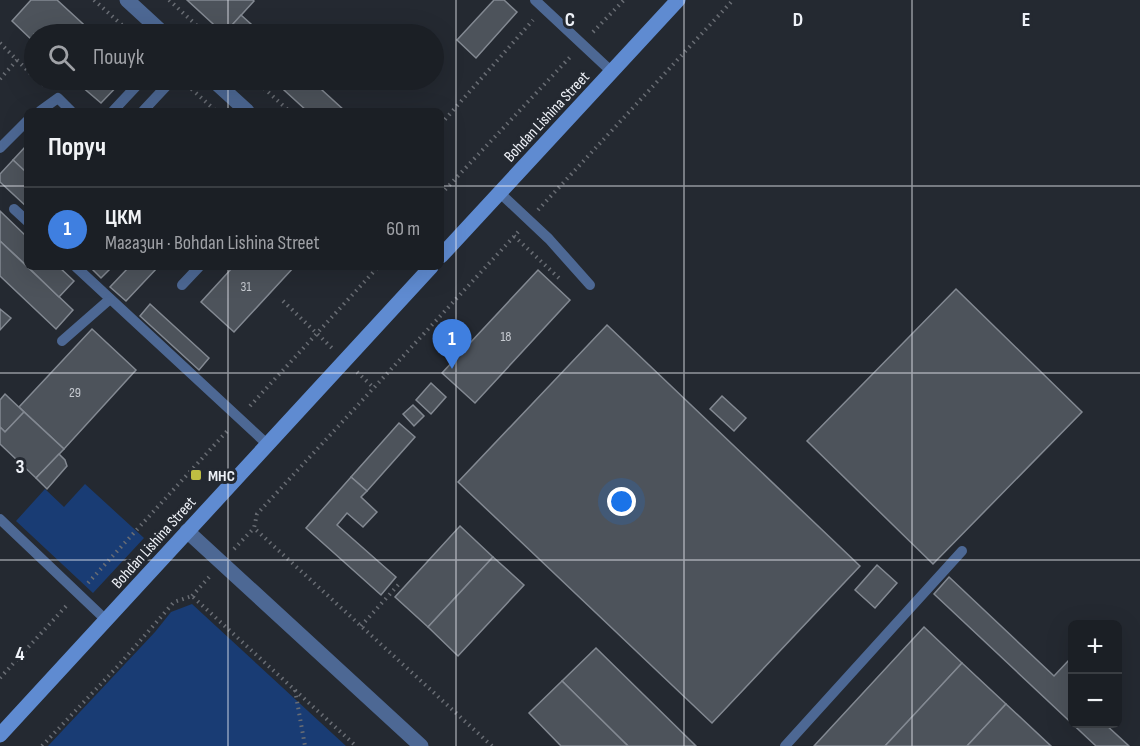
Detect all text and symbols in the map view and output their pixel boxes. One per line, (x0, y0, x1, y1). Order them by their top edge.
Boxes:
text: C (565, 8, 575, 32)
text: D (793, 8, 803, 32)
text: E (1022, 8, 1030, 32)
search box (24, 24, 444, 90)
icon: search (45, 41, 78, 74)
text: Пошук (93, 44, 144, 71)
street label: Bohdan Lishina Street (500, 68, 594, 166)
text: Поруч (48, 132, 106, 163)
text: ЦКМ (105, 204, 142, 231)
text: 1 (64, 217, 71, 241)
text: 60 m (386, 217, 420, 241)
text: Магазин · Bohdan Lishina Street (105, 231, 320, 255)
house number: 31 (241, 278, 251, 295)
pin: 1 (432, 320, 472, 369)
house number: 18 (500, 328, 512, 345)
house number: 29 (69, 384, 81, 401)
text: 3 (16, 455, 25, 479)
place label: МНС (208, 467, 235, 486)
marker: МНС (189, 468, 203, 482)
your location (607, 487, 636, 516)
street label: Bohdan Lishina Street (108, 493, 200, 593)
map controls (1068, 620, 1122, 728)
button: + (1068, 620, 1122, 674)
text: 4 (15, 642, 25, 666)
button: − (1068, 674, 1122, 728)

